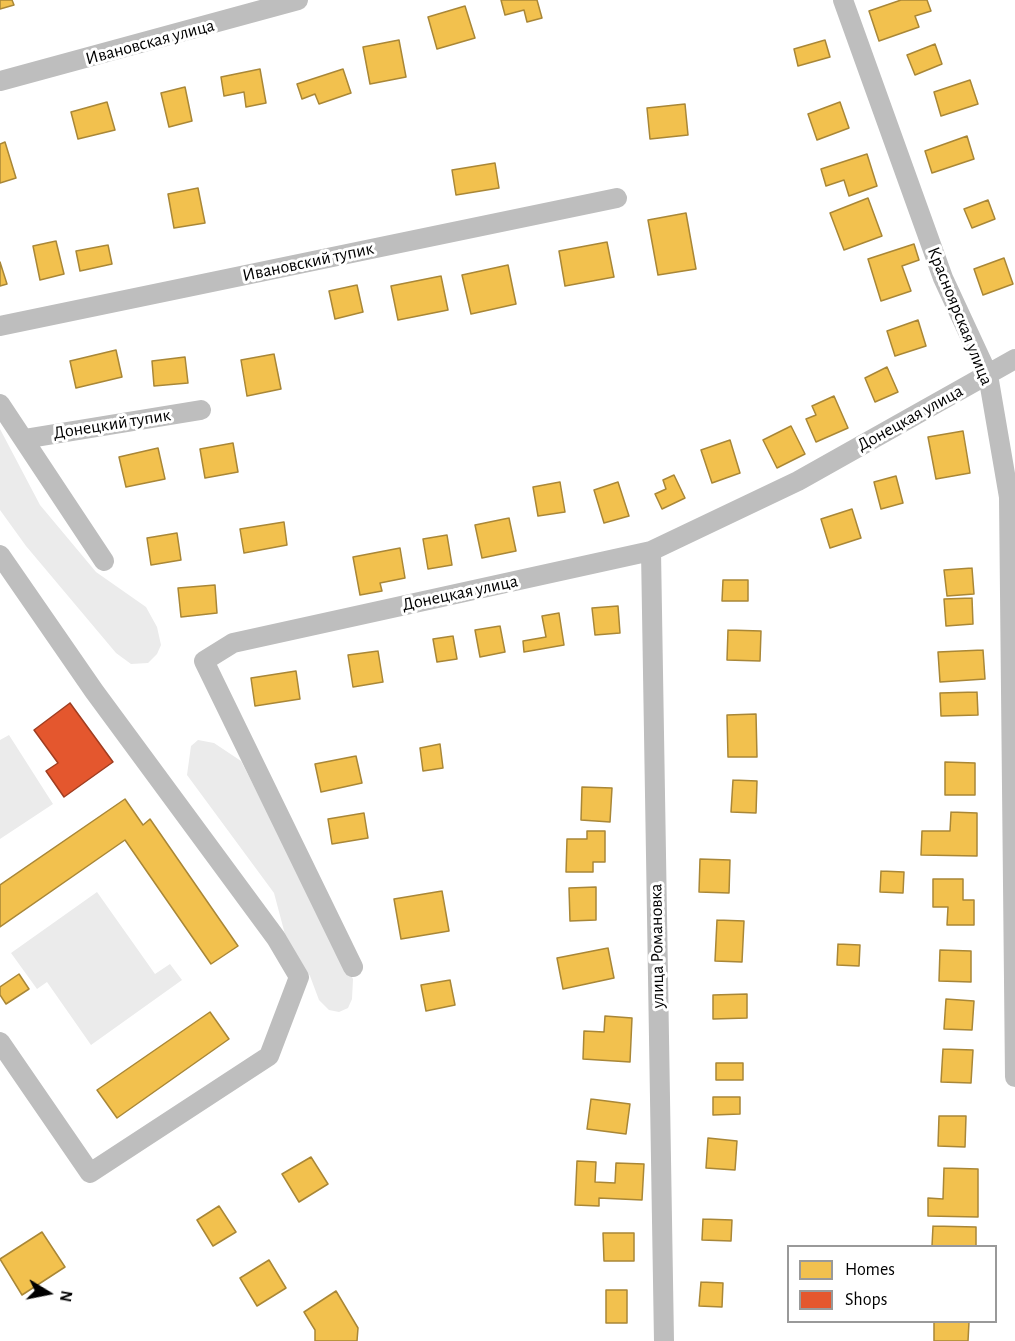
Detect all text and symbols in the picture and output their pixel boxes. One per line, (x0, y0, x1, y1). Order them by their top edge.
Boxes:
street label: Ивановская улица (83, 14, 217, 70)
street label: Ивановский тупик (240, 238, 376, 286)
street label: Красноярская улица (922, 244, 998, 388)
street label: Донецкая улица (853, 380, 967, 456)
street label: Донецкий тупик (52, 404, 172, 444)
street label: Донецкая улица (400, 570, 520, 616)
street label: улица Романовка (645, 883, 669, 1009)
legend (787, 1245, 997, 1323)
text: Homes (845, 1261, 895, 1279)
north arrow (18, 1263, 78, 1323)
text: N (57, 1289, 75, 1303)
text: Shops (845, 1291, 887, 1309)

